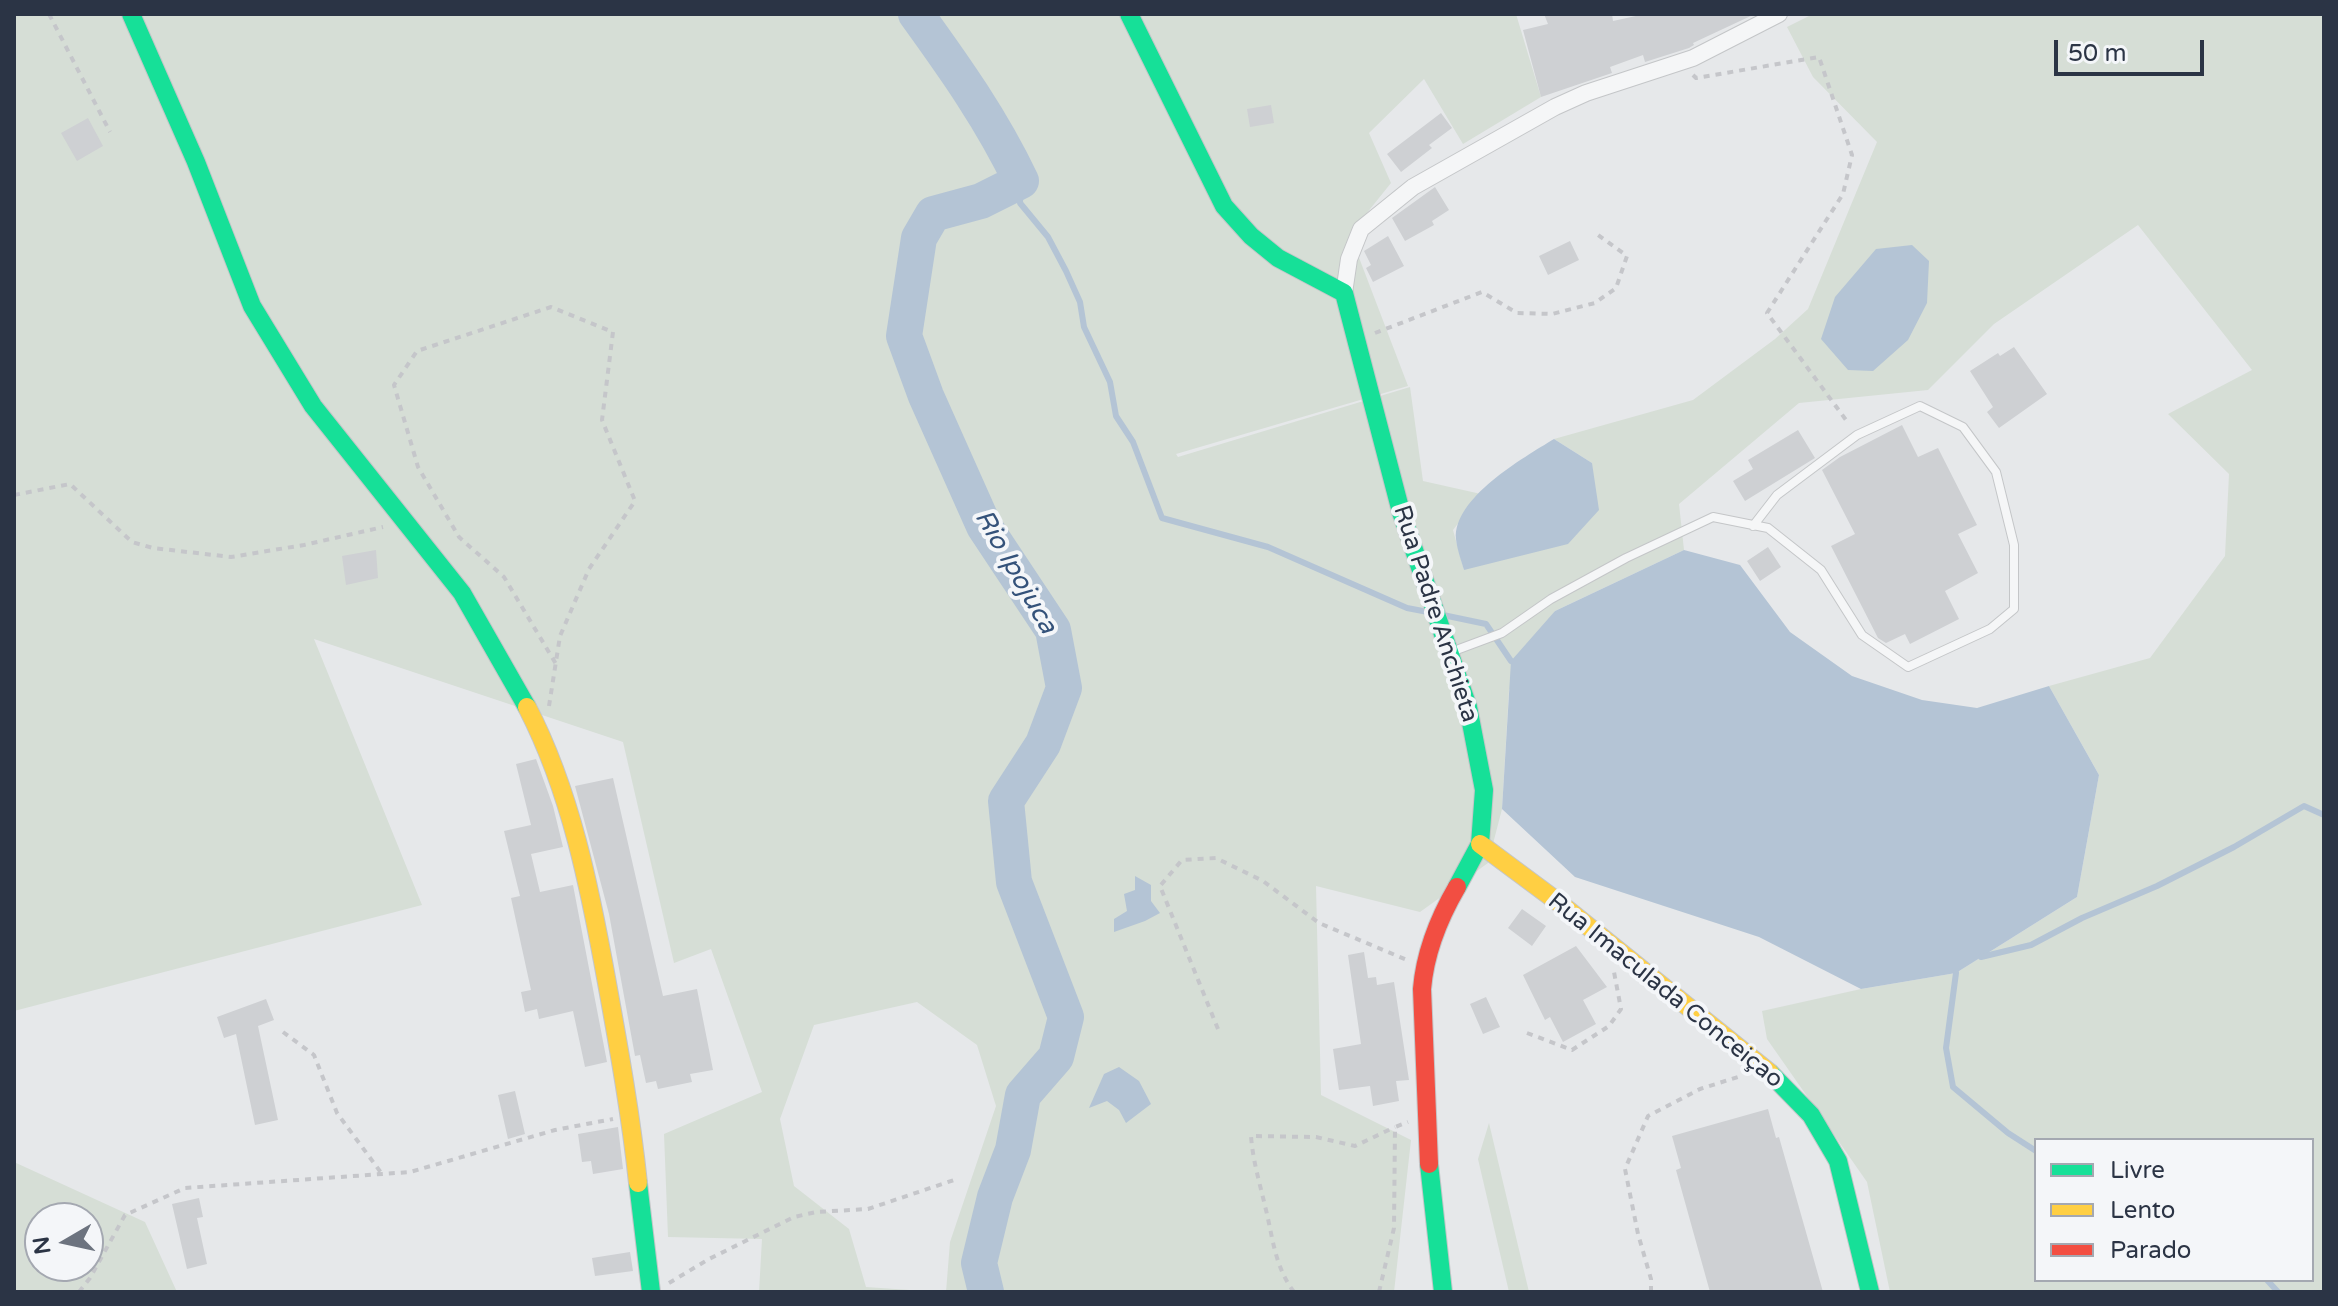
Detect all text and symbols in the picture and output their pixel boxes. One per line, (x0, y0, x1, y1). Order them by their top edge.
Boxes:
scale bar (2058, 24, 2208, 74)
text: 50 m (2068, 39, 2126, 68)
street label: Rua Padre Anchieta (1386, 502, 1484, 726)
water label: Rio Ipojuca (967, 505, 1063, 639)
street label: Rua Imaculada Conceiçao (1542, 887, 1788, 1095)
legend (2034, 1138, 2314, 1282)
text: Livre (2110, 1156, 2165, 1185)
text: Lento (2110, 1196, 2175, 1225)
north arrow (24, 1202, 104, 1282)
text: N (28, 1235, 56, 1256)
text: Parado (2110, 1236, 2191, 1265)

